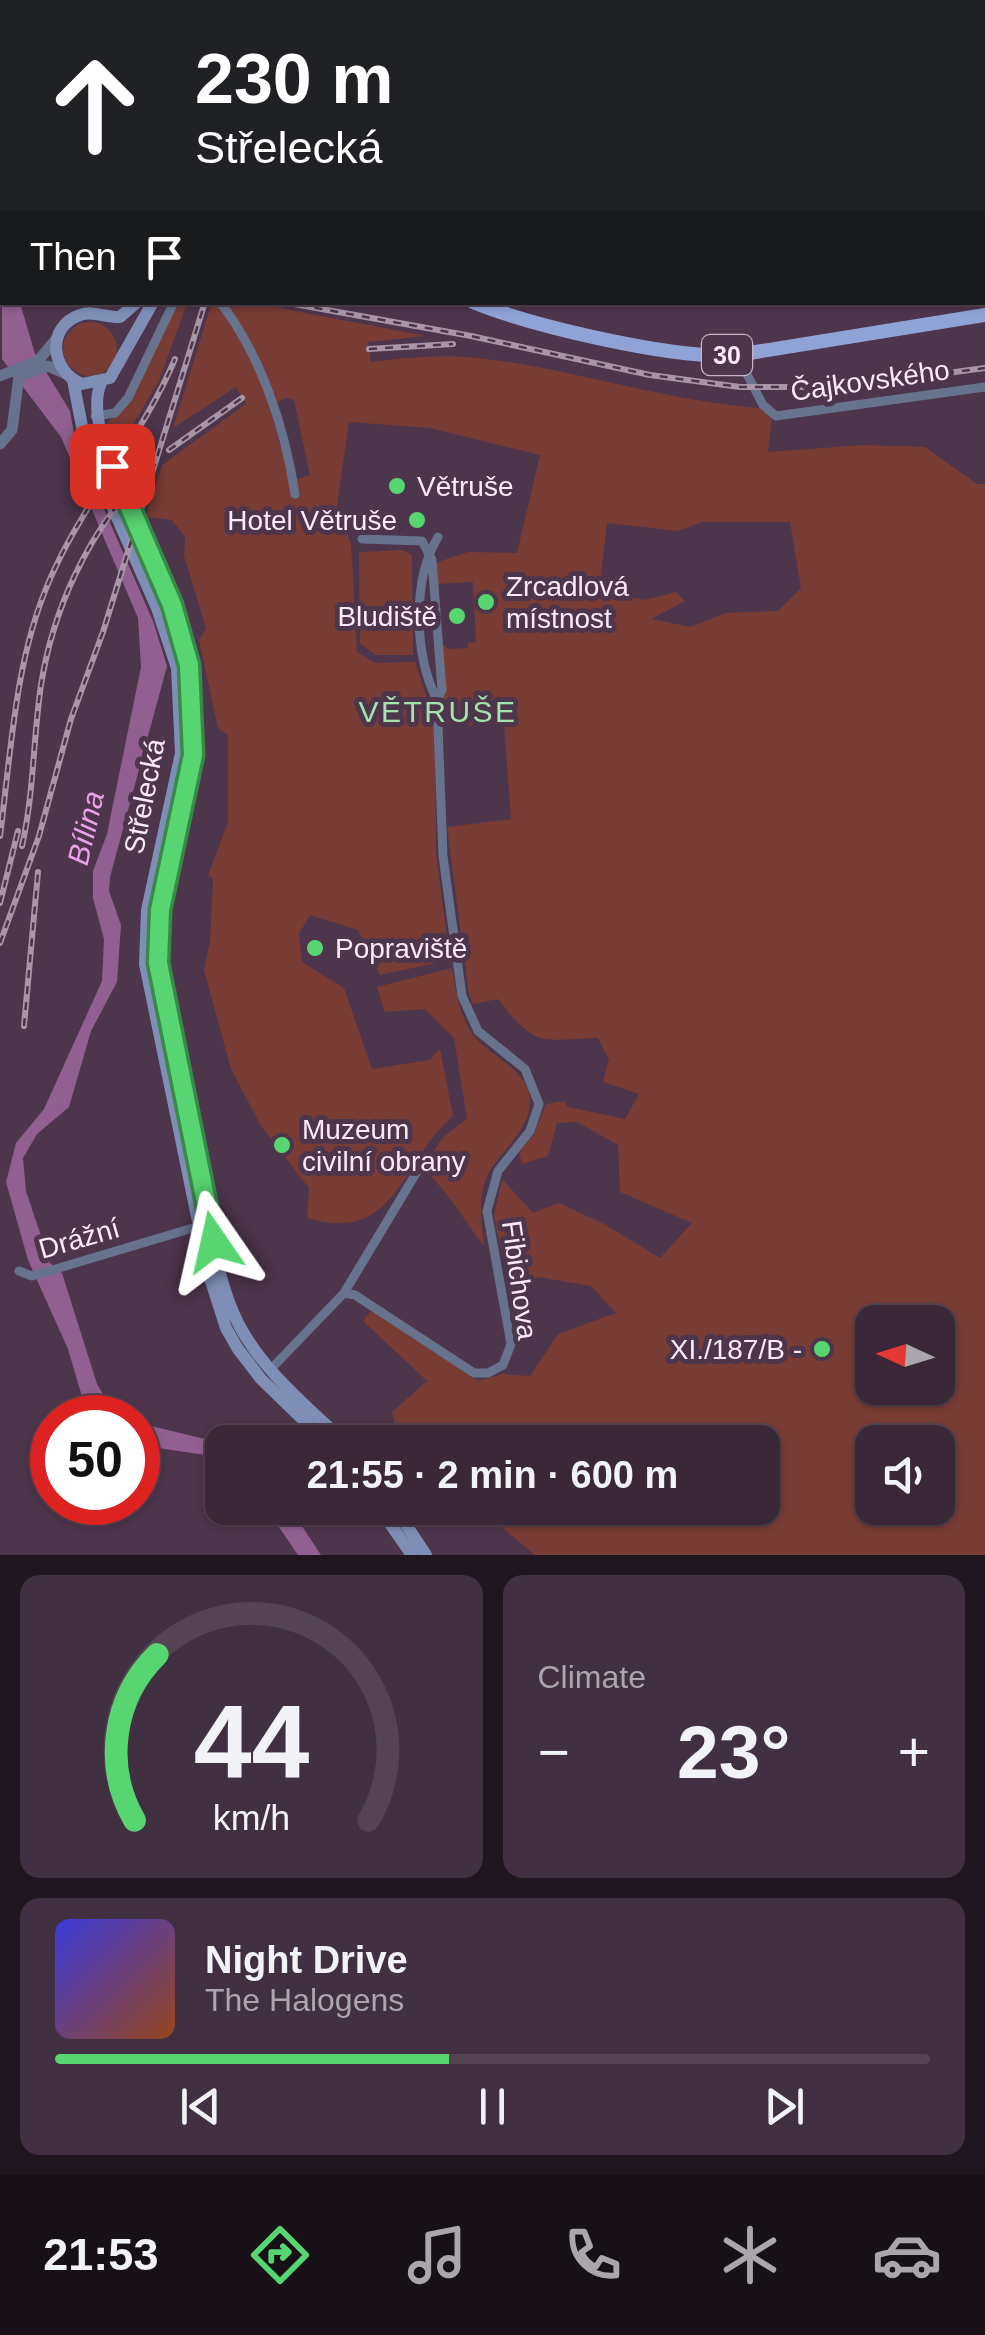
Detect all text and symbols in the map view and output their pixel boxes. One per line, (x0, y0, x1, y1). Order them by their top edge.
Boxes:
icon: ahead (30, 40, 160, 170)
text: 230 m (195, 40, 393, 118)
text: Střelecká (195, 122, 383, 173)
icon: arrive (137, 230, 192, 285)
text: Then (30, 236, 117, 278)
road number: 30 (702, 335, 752, 375)
street label: Čajkovského (789, 354, 952, 407)
pin (70, 424, 155, 509)
icon: arrive (85, 439, 140, 494)
place label: Větruše (417, 471, 514, 502)
marker: Větruše (386, 475, 408, 497)
place label: Hotel Větruše (227, 505, 397, 536)
marker: Hotel Větruše (406, 509, 428, 531)
place label: Zrcadlová místnost (506, 571, 629, 634)
marker: Zrcadlová místnost (475, 591, 497, 613)
place label: Bludiště (337, 601, 437, 632)
marker: Bludiště (446, 605, 468, 627)
district label: VĚTRUŠE (358, 695, 518, 728)
street label: Střelecká (118, 735, 171, 856)
water label: Bílina (61, 788, 110, 868)
place label: Popraviště (335, 933, 467, 964)
marker: Popraviště (304, 937, 326, 959)
place label: Muzeum civilní obrany (302, 1114, 465, 1177)
marker: Muzeum civilní obrany (271, 1134, 293, 1156)
position arrow (162, 1190, 266, 1294)
street label: Drážní (35, 1212, 123, 1265)
street label: Fibichova (496, 1219, 543, 1342)
north arrow (855, 1305, 955, 1405)
map controls (855, 1305, 955, 1525)
place label: XI./187/B - (670, 1334, 802, 1365)
marker: XI./187/B - (811, 1338, 833, 1360)
speed limit sign: 50 (30, 1395, 160, 1525)
button: sound (855, 1425, 955, 1525)
text: 21:55 · 2 min · 600 m (307, 1454, 678, 1496)
text: Climate (538, 1659, 646, 1695)
text: 44 (193, 1684, 309, 1800)
text: 23° (677, 1710, 790, 1794)
text: − (538, 1721, 570, 1783)
text: + (898, 1721, 930, 1783)
text: km/h (213, 1798, 290, 1838)
text: Night Drive (205, 1939, 408, 1981)
text: The Halogens (205, 1982, 404, 2018)
icon: previous (173, 2079, 228, 2134)
icon: pause (465, 2079, 520, 2134)
icon: next (757, 2079, 812, 2134)
icon: directions (245, 2220, 315, 2290)
icon: music (402, 2220, 472, 2290)
icon: phone (558, 2220, 628, 2290)
icon: climate (715, 2220, 785, 2290)
icon: car (872, 2220, 942, 2290)
text: 21:53 (43, 2229, 158, 2280)

